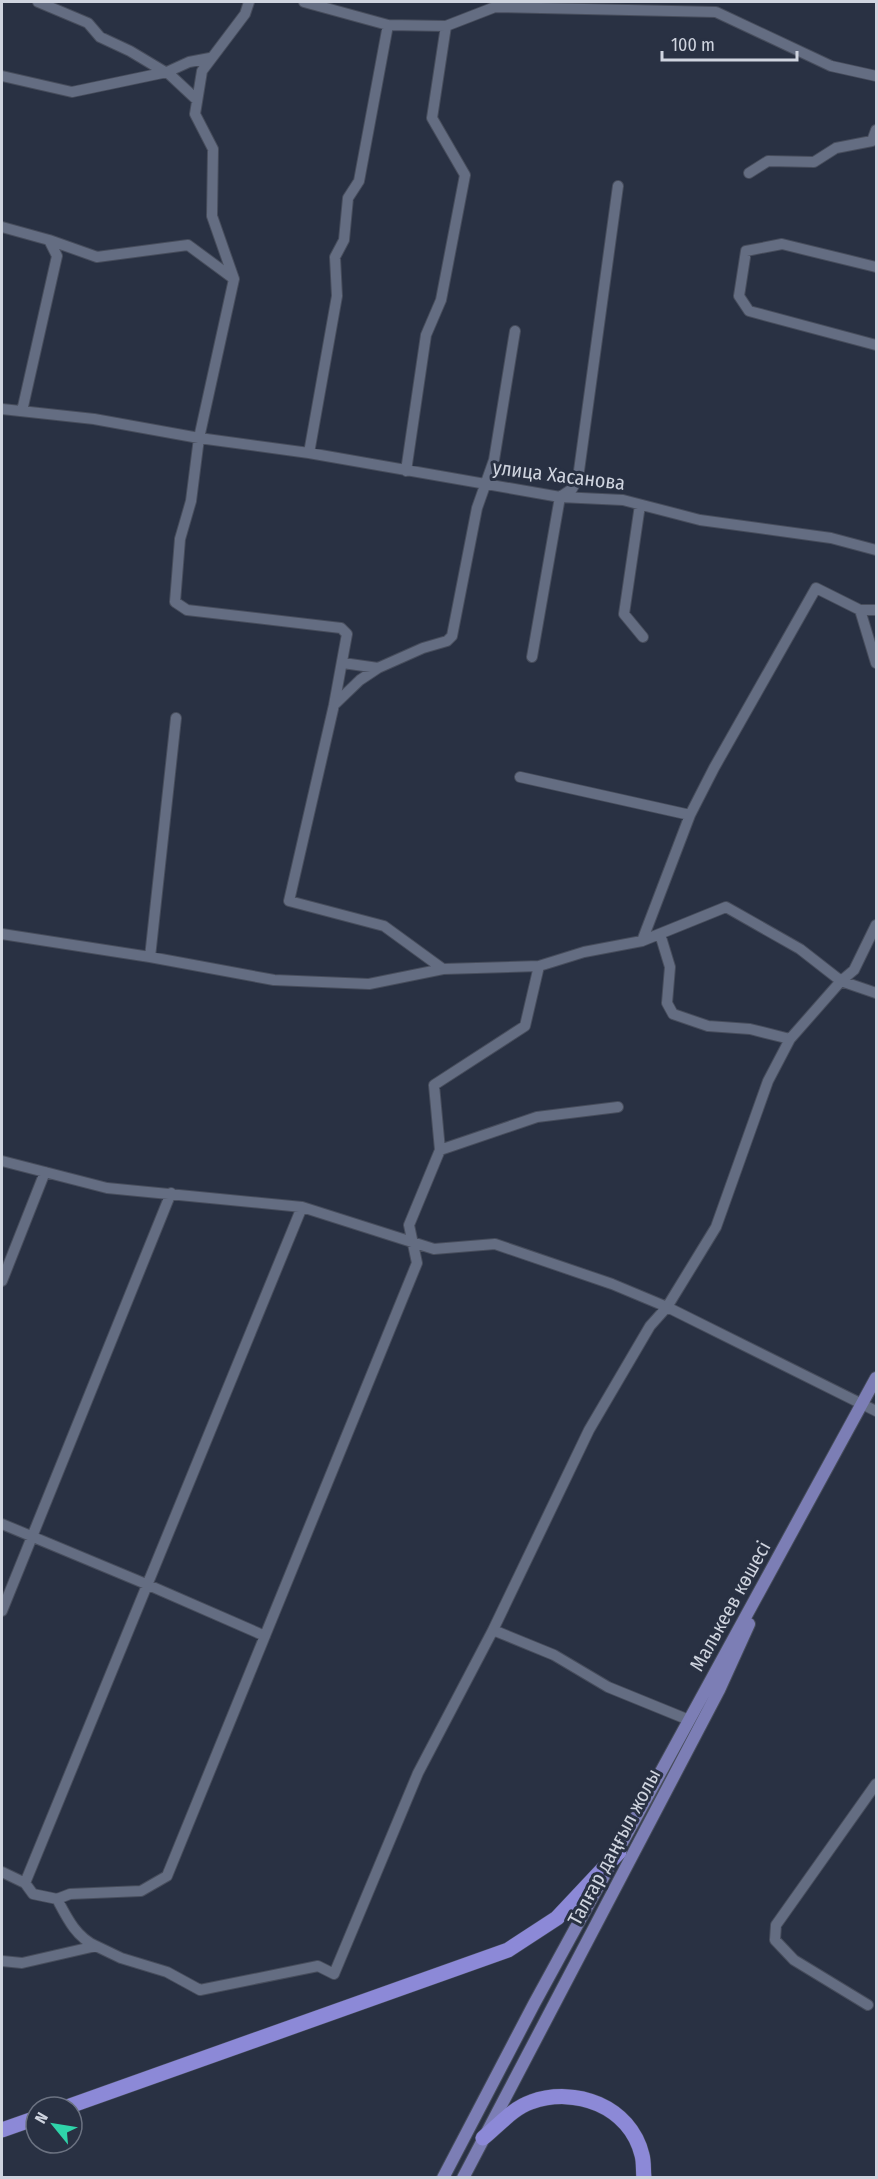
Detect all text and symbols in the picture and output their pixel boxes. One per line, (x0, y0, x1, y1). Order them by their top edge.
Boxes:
scale bar (662, 24, 797, 62)
text: 100 m (671, 34, 715, 56)
street label: улица Хасанова (491, 455, 627, 495)
street label: Малькеев көшесі (684, 1537, 776, 1675)
street label: Талғар даңғыл жолы (563, 1765, 665, 1929)
north arrow (24, 2095, 84, 2155)
text: N (31, 2109, 52, 2127)

